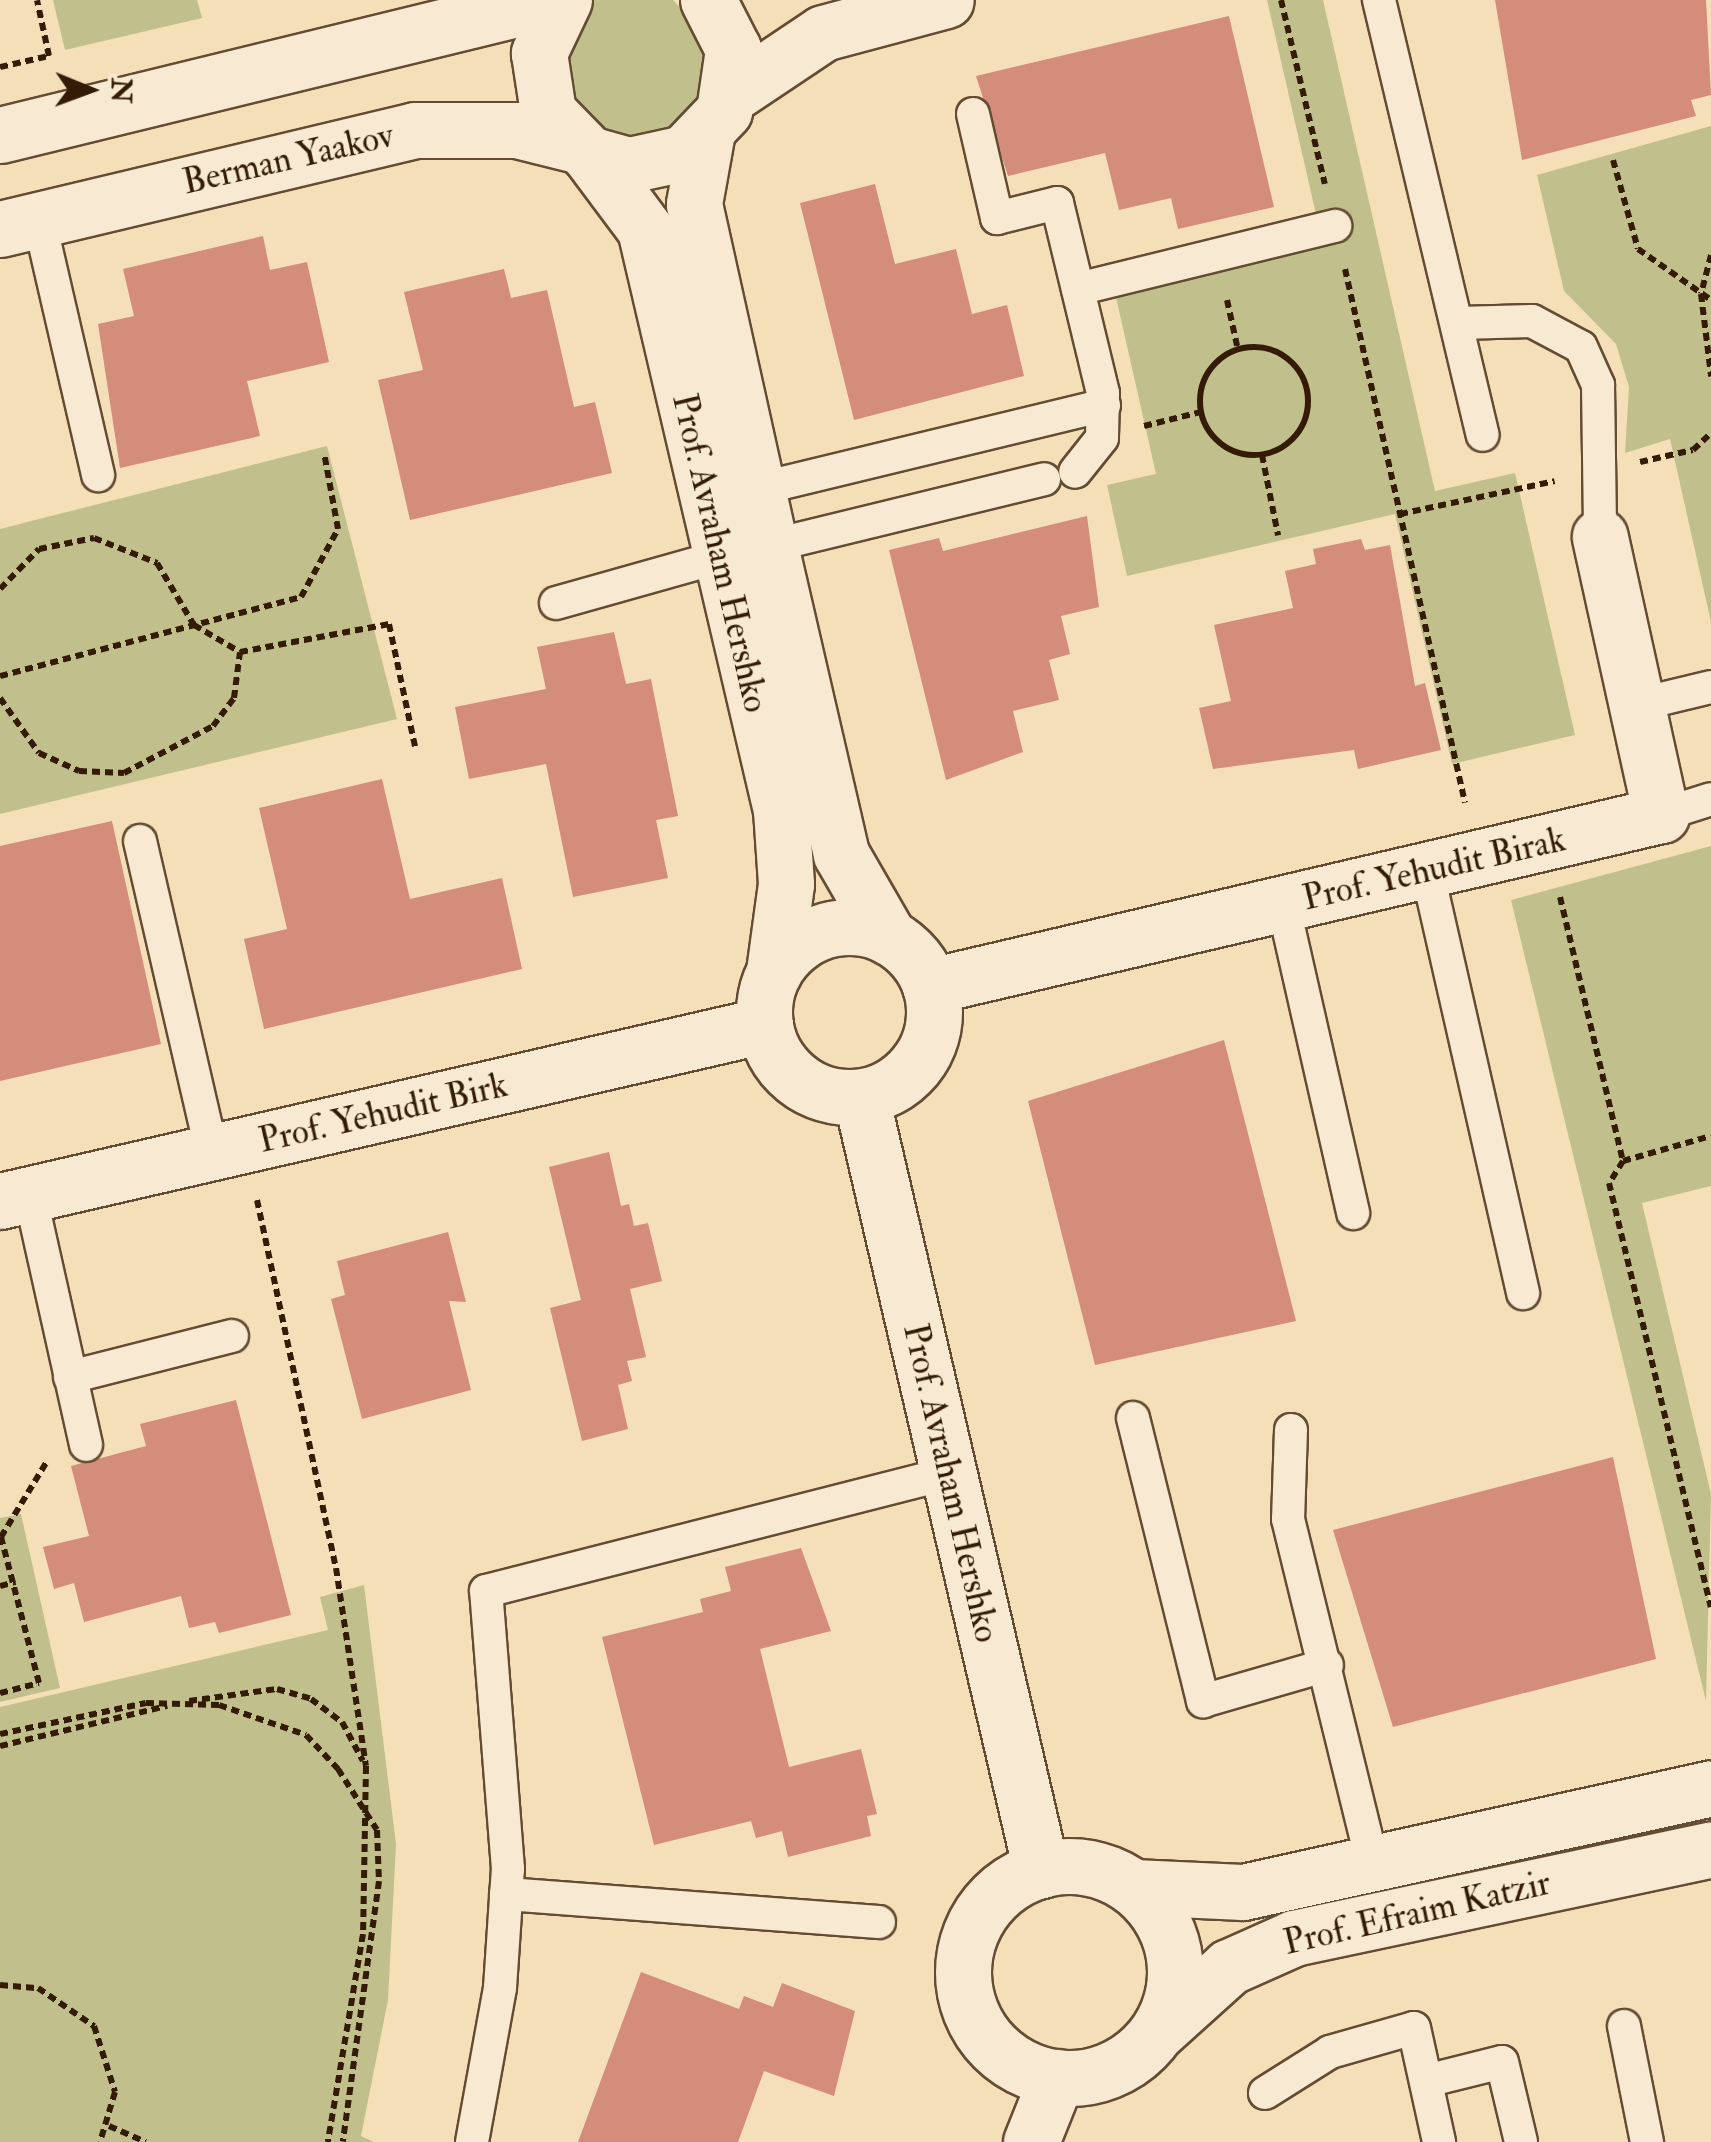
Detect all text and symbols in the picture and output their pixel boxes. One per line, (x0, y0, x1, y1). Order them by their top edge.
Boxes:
north arrow (40, 40, 140, 140)
text: N (103, 78, 138, 103)
street label: Berman Yaakov (179, 114, 397, 204)
street label: Prof. Avraham Hershko (663, 390, 777, 716)
street label: Prof. Yehudit Birak (1299, 818, 1569, 920)
street label: Prof. Yehudit Birk (255, 1064, 511, 1162)
street label: Prof. Avraham Hershko (894, 1320, 1008, 1646)
street label: Prof. Efraim Katzir (1279, 1862, 1555, 1964)

